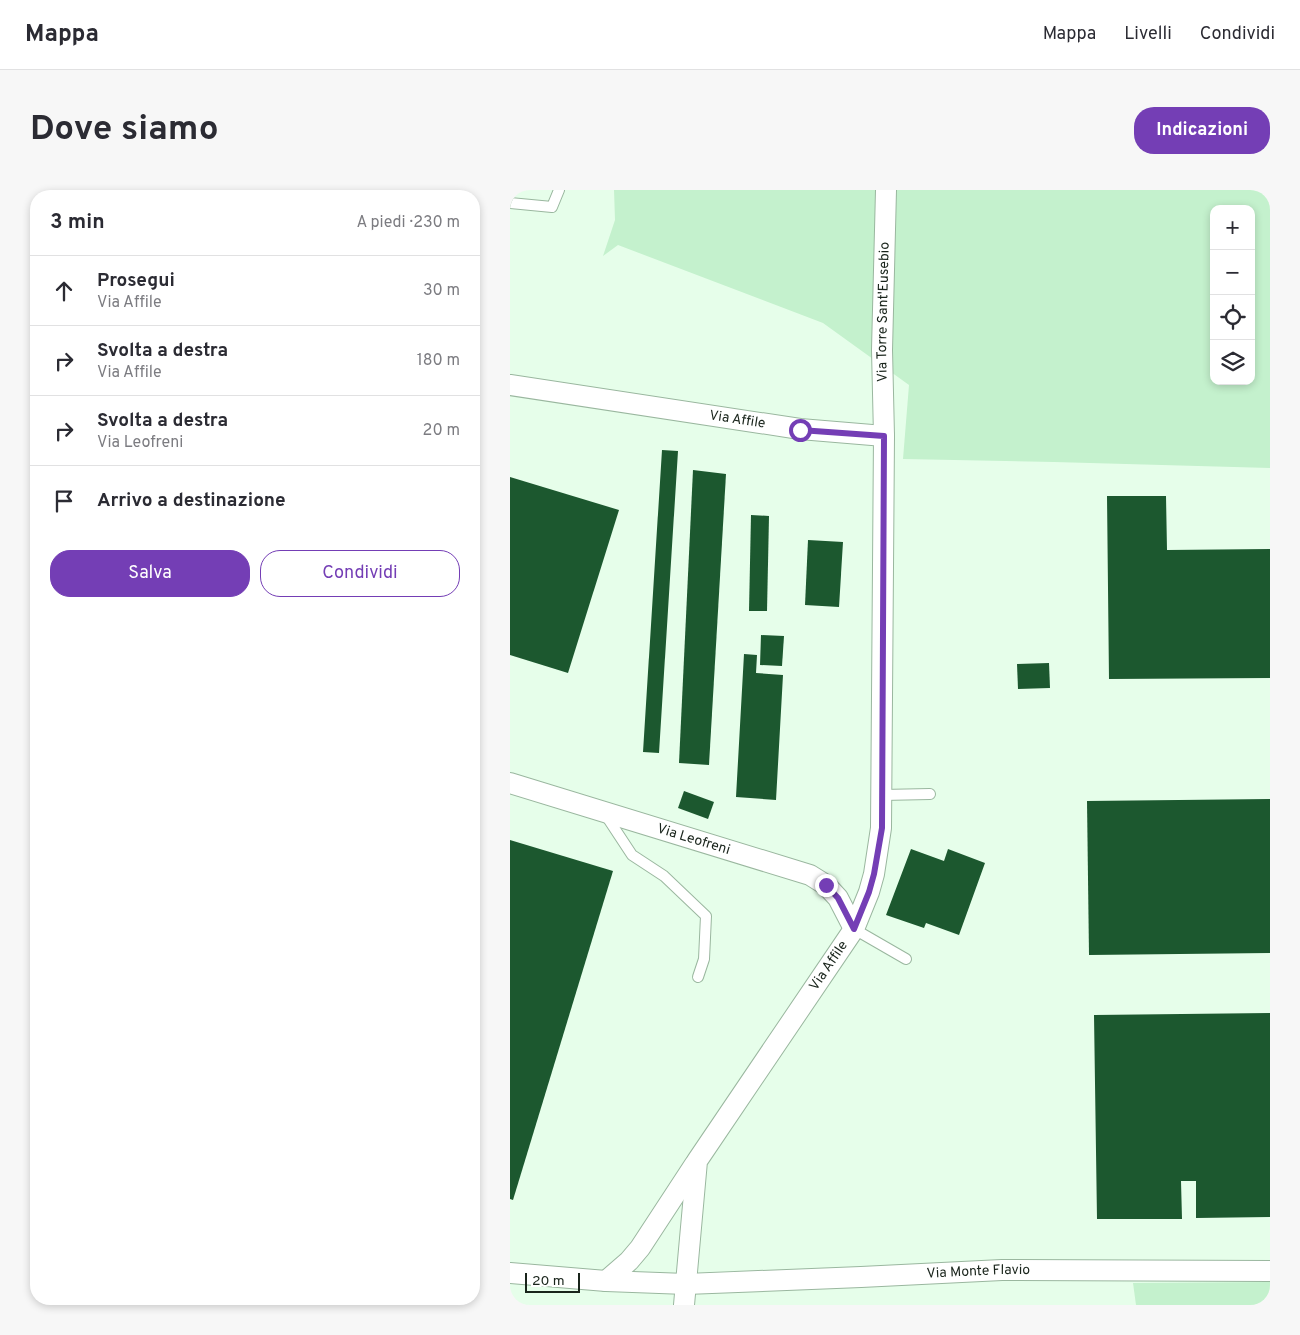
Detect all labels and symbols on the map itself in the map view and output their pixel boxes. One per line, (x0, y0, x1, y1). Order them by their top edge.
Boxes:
street label: Via Torre Sant'Eusebio (873, 242, 893, 382)
street label: Via Affile (708, 407, 767, 432)
route start (789, 419, 812, 442)
street label: Via Leofreni (655, 820, 732, 859)
route end (815, 874, 838, 897)
street label: Via Affile (806, 938, 852, 994)
street label: Via Monte Flavio (926, 1261, 1030, 1282)
scale bar (525, 1270, 580, 1293)

